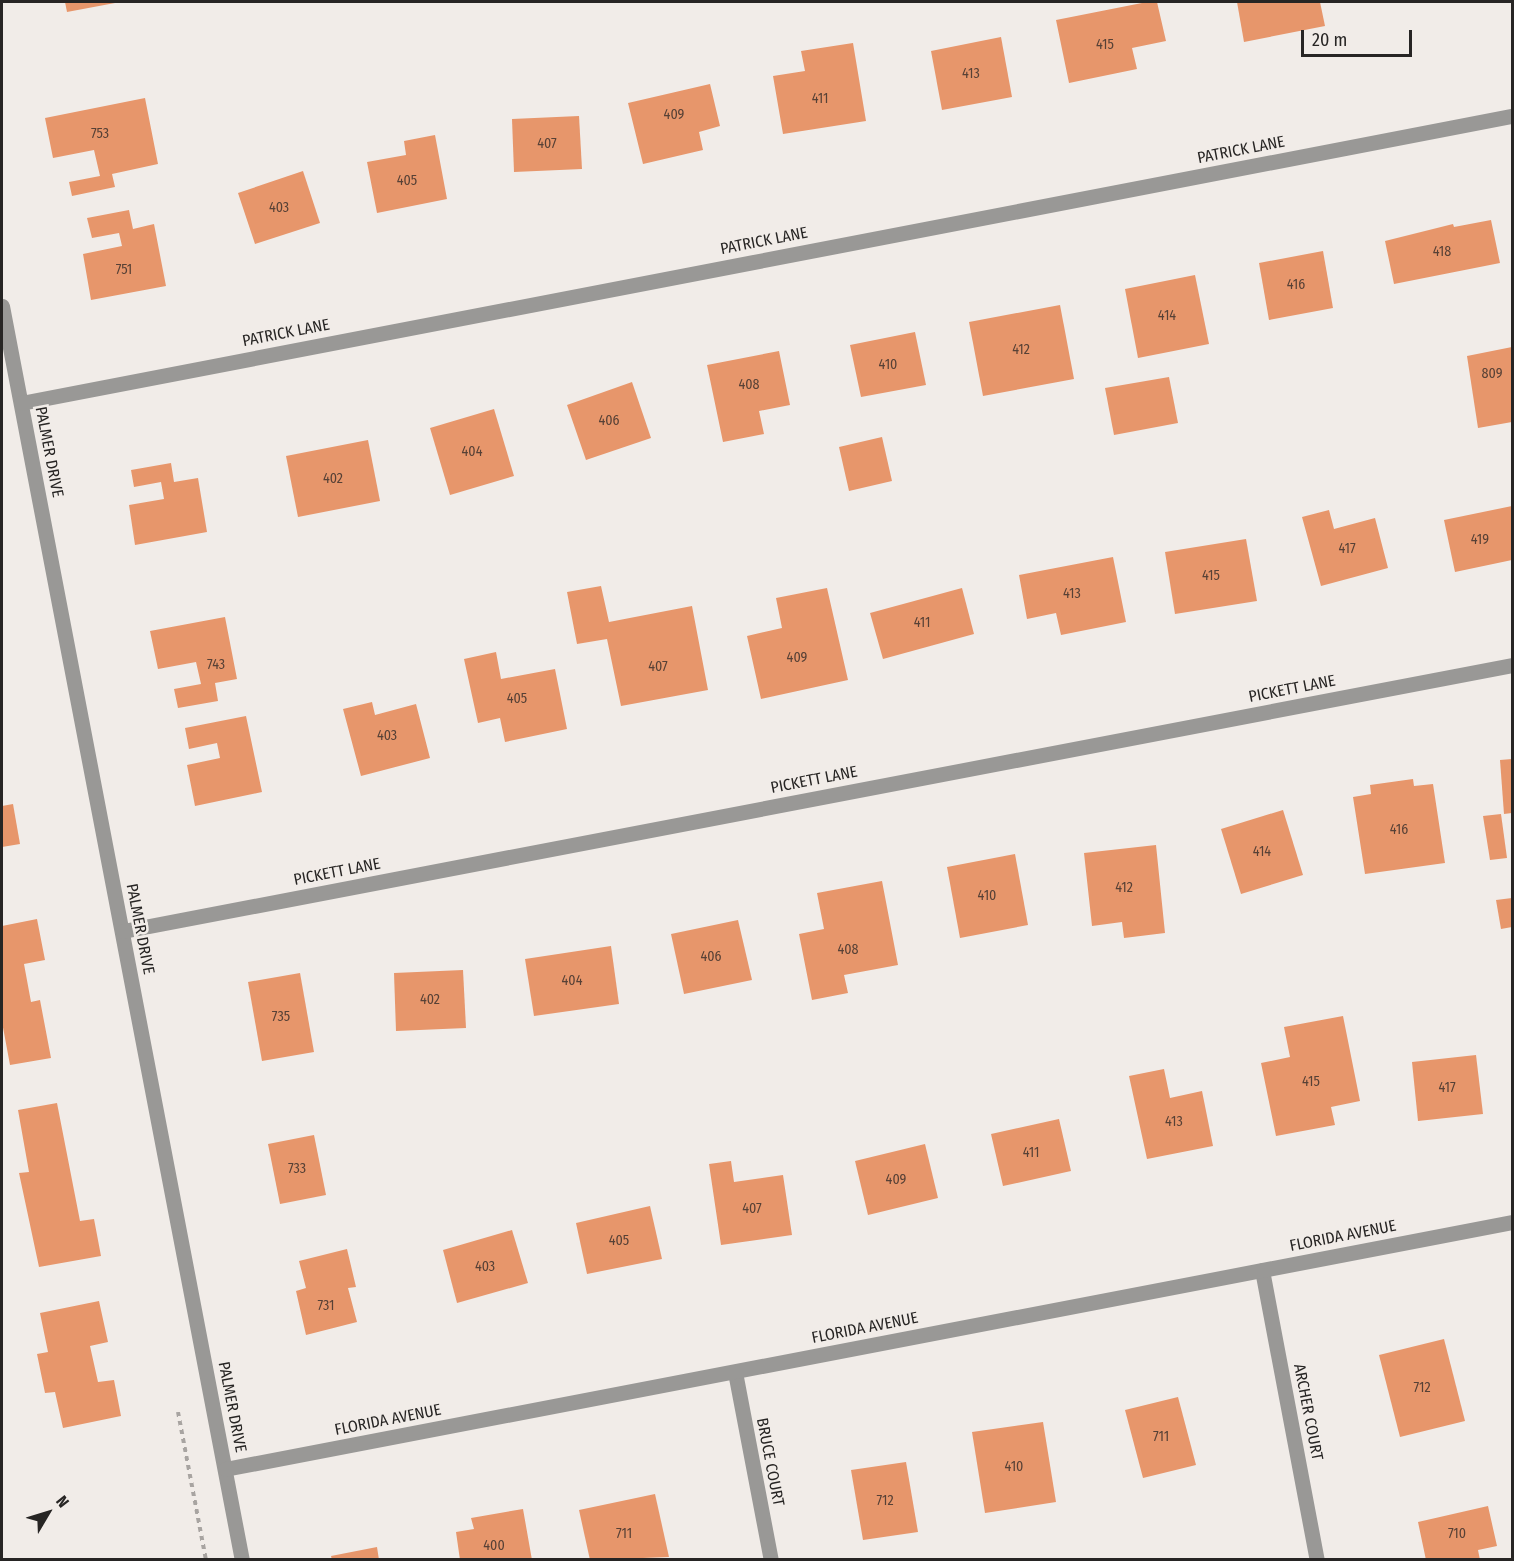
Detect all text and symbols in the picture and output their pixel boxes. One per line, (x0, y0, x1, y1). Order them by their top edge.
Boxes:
scale bar (1304, 18, 1415, 56)
text: 20 m (1312, 29, 1347, 51)
house number: 415 (1096, 37, 1114, 53)
house number: 413 (962, 66, 980, 82)
house number: 411 (812, 91, 828, 107)
house number: 409 (664, 107, 684, 123)
house number: 753 (91, 126, 109, 142)
street label: PATRICK LANE (1196, 132, 1286, 168)
house number: 407 (537, 136, 557, 152)
house number: 405 (397, 173, 417, 189)
house number: 403 (269, 200, 289, 216)
street label: PATRICK LANE (719, 223, 809, 259)
house number: 418 (1433, 244, 1451, 260)
house number: 751 (116, 262, 132, 278)
house number: 416 (1287, 277, 1305, 293)
house number: 414 (1158, 308, 1176, 324)
street label: PATRICK LANE (241, 315, 331, 351)
house number: 412 (1012, 342, 1030, 358)
house number: 410 (879, 357, 897, 373)
house number: 809 (1482, 366, 1502, 382)
house number: 408 (738, 377, 760, 393)
street label: PALMER DRIVE (31, 405, 67, 499)
house number: 406 (598, 413, 620, 429)
house number: 404 (462, 444, 482, 460)
house number: 402 (323, 471, 343, 487)
house number: 419 (1471, 532, 1489, 548)
house number: 417 (1338, 541, 1356, 557)
house number: 415 (1202, 568, 1220, 584)
house number: 413 (1063, 586, 1081, 602)
house number: 411 (914, 615, 930, 631)
house number: 409 (787, 650, 807, 666)
house number: 743 (207, 657, 225, 673)
house number: 407 (648, 659, 668, 675)
street label: PICKETT LANE (1247, 671, 1337, 707)
house number: 405 (507, 691, 527, 707)
house number: 403 (377, 728, 397, 744)
street label: PICKETT LANE (769, 762, 859, 798)
house number: 416 (1390, 822, 1408, 838)
house number: 414 (1253, 844, 1271, 860)
street label: PICKETT LANE (292, 854, 382, 890)
house number: 412 (1115, 880, 1133, 896)
street label: PALMER DRIVE (122, 882, 158, 976)
house number: 410 (978, 888, 996, 904)
house number: 408 (837, 942, 859, 958)
house number: 406 (700, 949, 722, 965)
house number: 404 (562, 973, 582, 989)
house number: 402 (420, 992, 440, 1008)
house number: 735 (272, 1009, 290, 1025)
house number: 415 (1302, 1074, 1320, 1090)
house number: 417 (1438, 1080, 1456, 1096)
house number: 413 (1165, 1114, 1183, 1130)
house number: 411 (1023, 1145, 1039, 1161)
house number: 733 (288, 1161, 306, 1177)
house number: 409 (886, 1172, 906, 1188)
house number: 407 (742, 1201, 762, 1217)
street label: FLORIDA AVENUE (1288, 1216, 1398, 1256)
house number: 405 (609, 1233, 629, 1249)
house number: 403 (475, 1259, 495, 1275)
house number: 731 (317, 1298, 335, 1314)
street label: FLORIDA AVENUE (810, 1308, 920, 1348)
street label: PALMER DRIVE (214, 1360, 250, 1454)
street label: ARCHER COURT (1289, 1362, 1327, 1462)
house number: 712 (1413, 1380, 1431, 1396)
street label: FLORIDA AVENUE (333, 1400, 443, 1440)
street label: BRUCE COURT (752, 1416, 788, 1508)
house number: 711 (1153, 1429, 1169, 1445)
house number: 410 (1005, 1459, 1023, 1475)
north arrow (18, 1483, 78, 1543)
text: N (52, 1492, 73, 1511)
house number: 712 (876, 1493, 894, 1509)
house number: 711 (616, 1526, 632, 1542)
house number: 710 (1448, 1526, 1466, 1542)
house number: 400 (483, 1538, 505, 1554)

